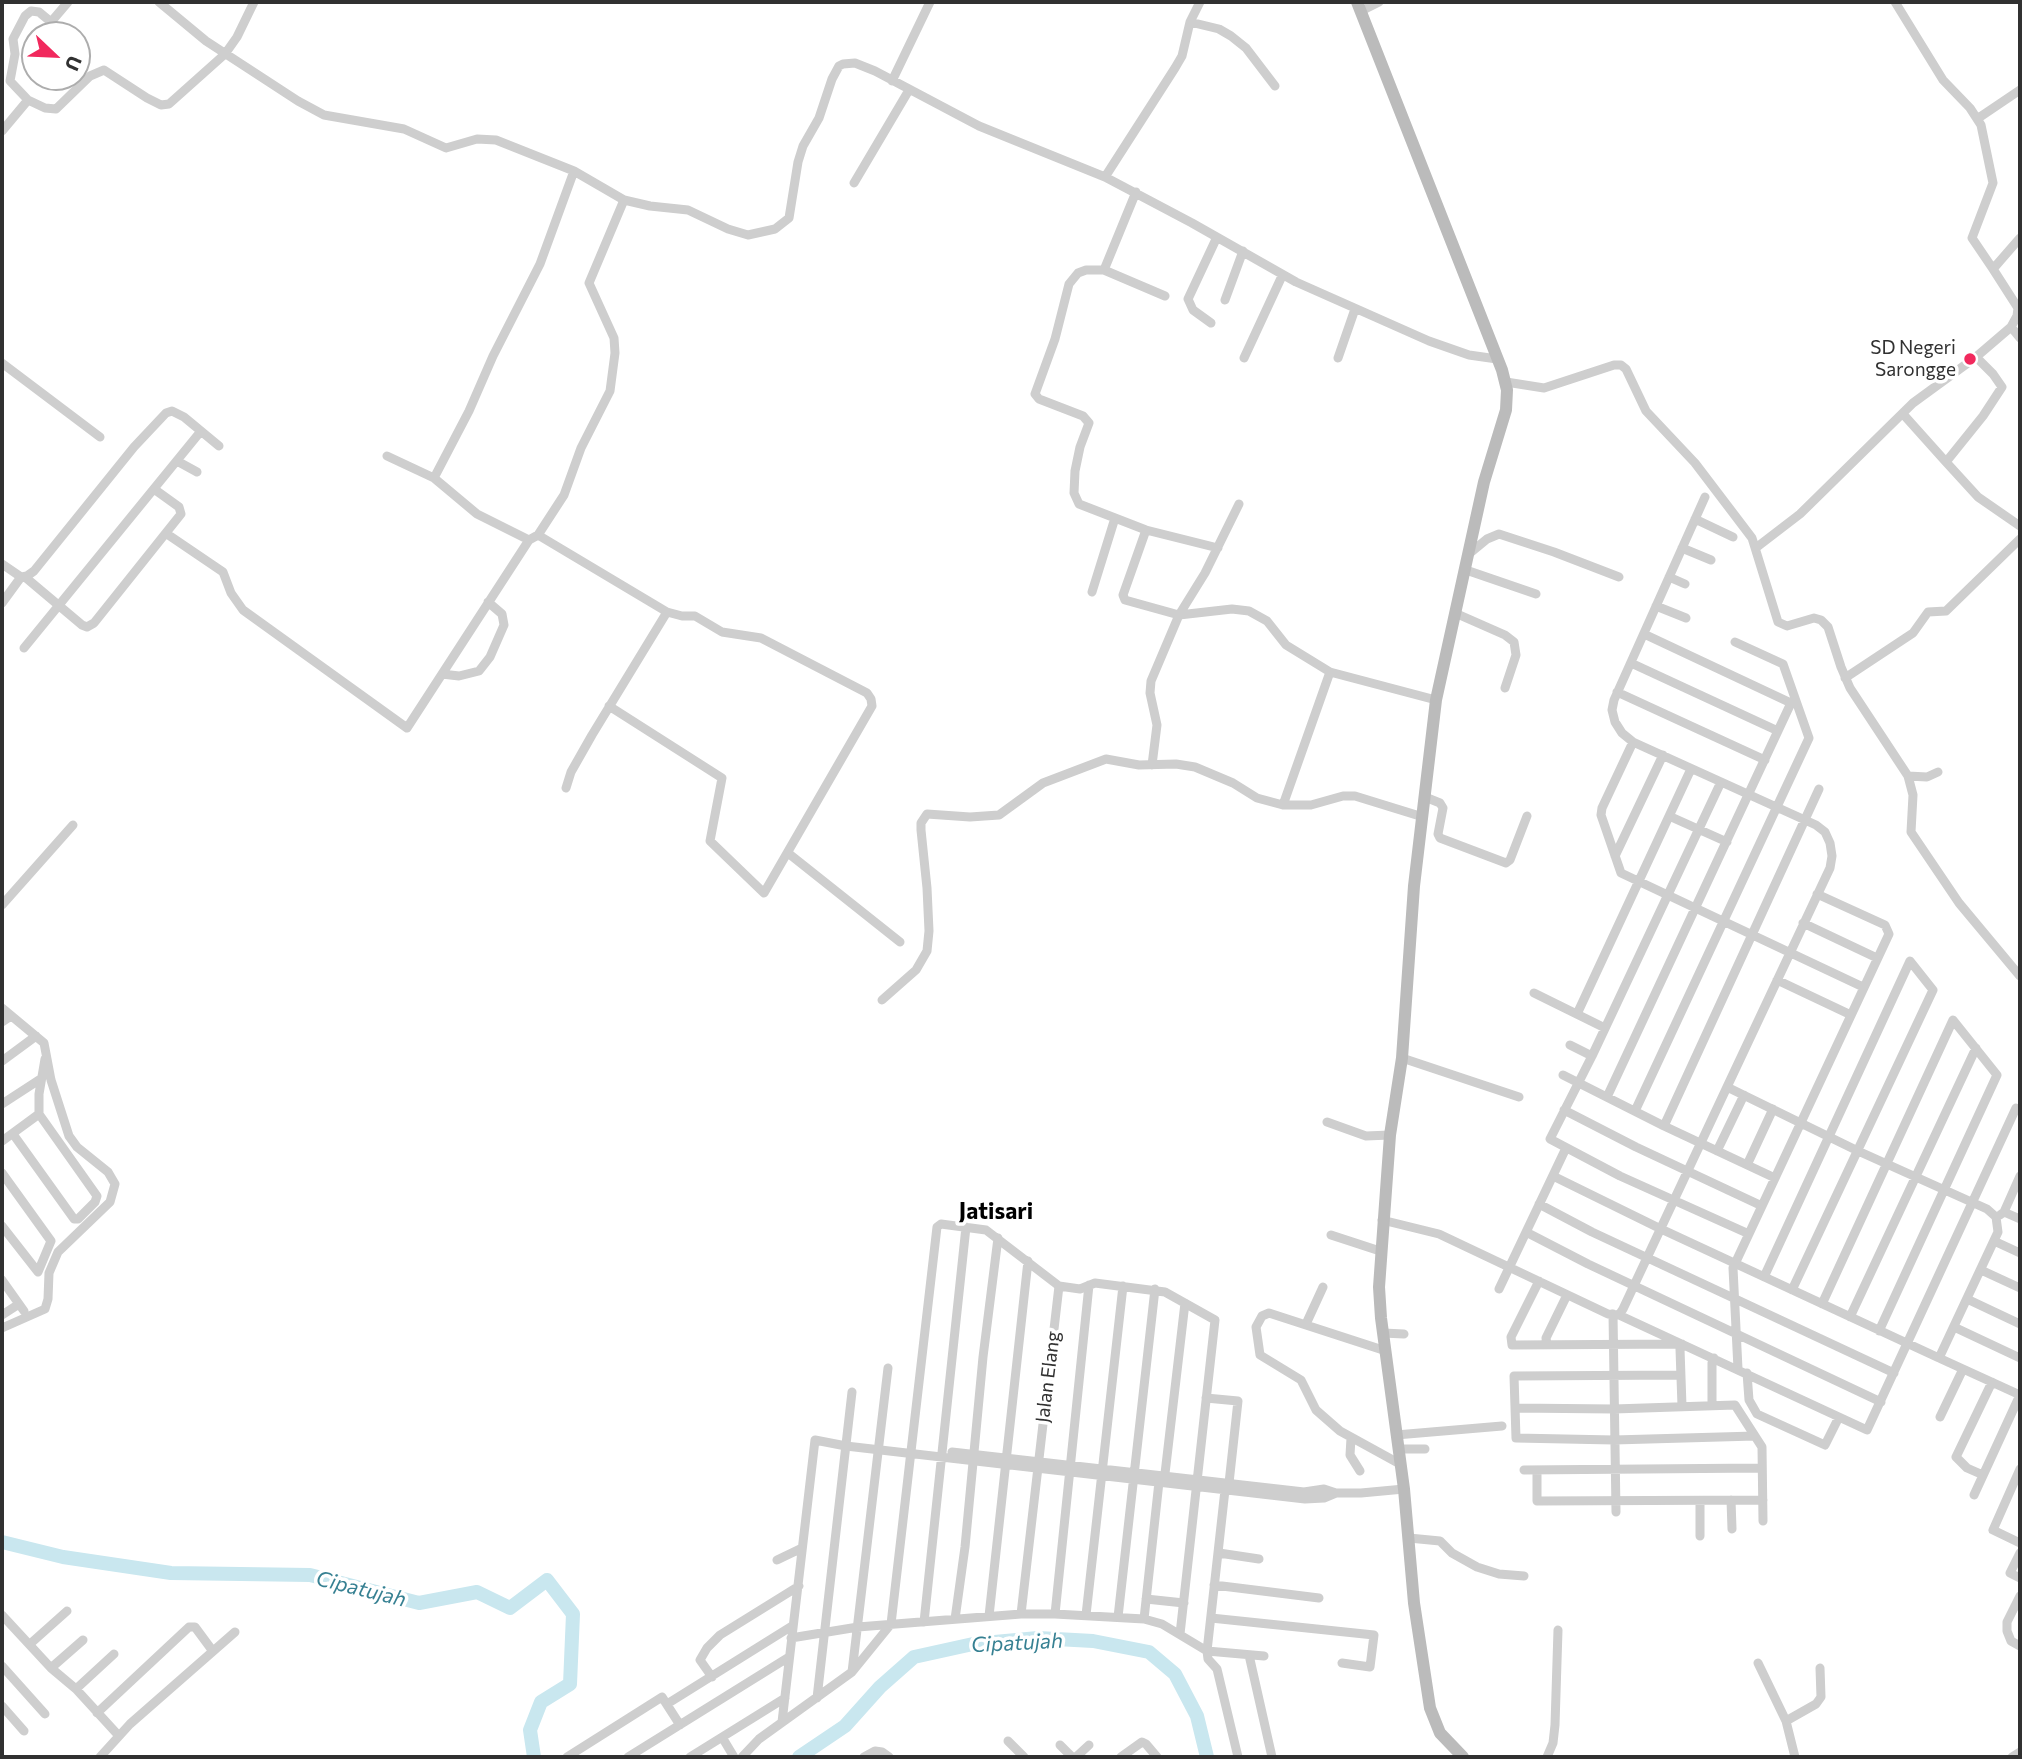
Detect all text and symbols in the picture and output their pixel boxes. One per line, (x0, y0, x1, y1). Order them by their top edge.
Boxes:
north arrow (21, 21, 91, 91)
text: U (61, 53, 87, 74)
place label: SD Negeri Sarongge (1870, 337, 1956, 381)
marker: SD Negeri Sarongge (1962, 351, 1978, 367)
district label: Jatisari (959, 1197, 1033, 1225)
street label: Jalan Elang (1031, 1330, 1065, 1424)
water label: Cipatujah (313, 1566, 409, 1612)
water label: Cipatujah (970, 1628, 1064, 1658)

